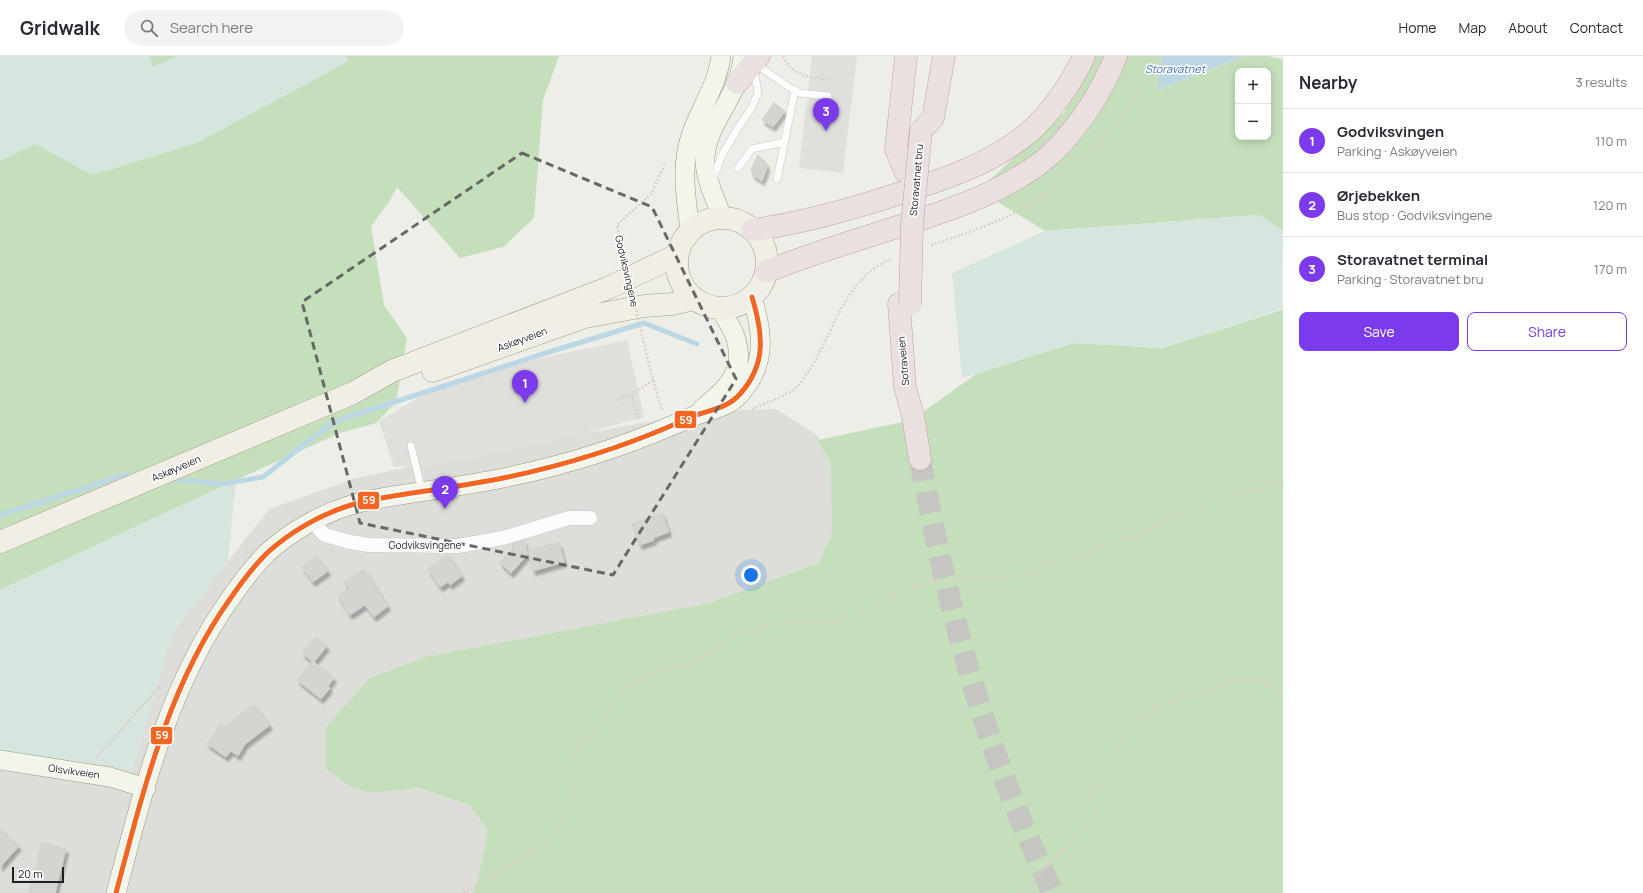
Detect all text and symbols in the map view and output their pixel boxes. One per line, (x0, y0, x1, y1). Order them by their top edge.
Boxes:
search box (124, 10, 404, 46)
text: Gridwalk (20, 15, 100, 41)
icon: search (138, 17, 160, 39)
text: Search here (170, 17, 253, 38)
text: Home (1399, 18, 1436, 37)
text: Map (1458, 18, 1486, 37)
text: About (1508, 18, 1548, 37)
text: Contact (1570, 18, 1623, 37)
water label: Storavatnet (1145, 61, 1207, 76)
map controls (1235, 68, 1271, 140)
button: + (1235, 68, 1271, 104)
text: Nearby (1299, 71, 1357, 94)
text: 3 results (1575, 73, 1627, 91)
pin: 3 (813, 98, 839, 131)
button: − (1235, 104, 1271, 140)
text: Godviksvingen (1337, 121, 1444, 142)
text: 1 (1309, 132, 1315, 150)
text: 110 m (1595, 132, 1627, 150)
text: Parking · Askøyveien (1337, 142, 1457, 160)
street label: Storavatnet bru (906, 143, 926, 217)
text: Ørjebekken (1337, 185, 1420, 206)
text: 2 (1308, 196, 1316, 214)
text: 120 m (1593, 196, 1627, 214)
text: Bus stop · Godviksvingene (1337, 206, 1492, 224)
street label: Godviksvingene (612, 234, 642, 308)
text: Storavatnet terminal (1337, 249, 1488, 270)
text: 3 (1308, 260, 1316, 278)
text: 170 m (1594, 260, 1627, 278)
text: Parking · Storavatnet bru (1337, 270, 1483, 288)
button: Save (1299, 312, 1459, 351)
button: Share (1467, 312, 1627, 351)
street label: Askøyveien (495, 323, 549, 354)
street label: Sotraveien (894, 336, 912, 386)
pin: 1 (512, 370, 538, 403)
line badge: 59 (674, 410, 697, 429)
text: 59 (679, 412, 693, 427)
street label: Askøyveien (149, 451, 203, 485)
pin: 2 (432, 476, 458, 509)
line badge: 59 (357, 491, 380, 510)
text: 59 (362, 492, 376, 507)
street label: Godviksvingene (389, 538, 462, 552)
your location (741, 565, 761, 585)
line badge: 59 (150, 726, 173, 745)
text: 59 (155, 727, 169, 742)
street label: Olsvikveien (47, 760, 101, 782)
scale bar (12, 865, 64, 884)
text: 20 m (18, 866, 43, 881)

